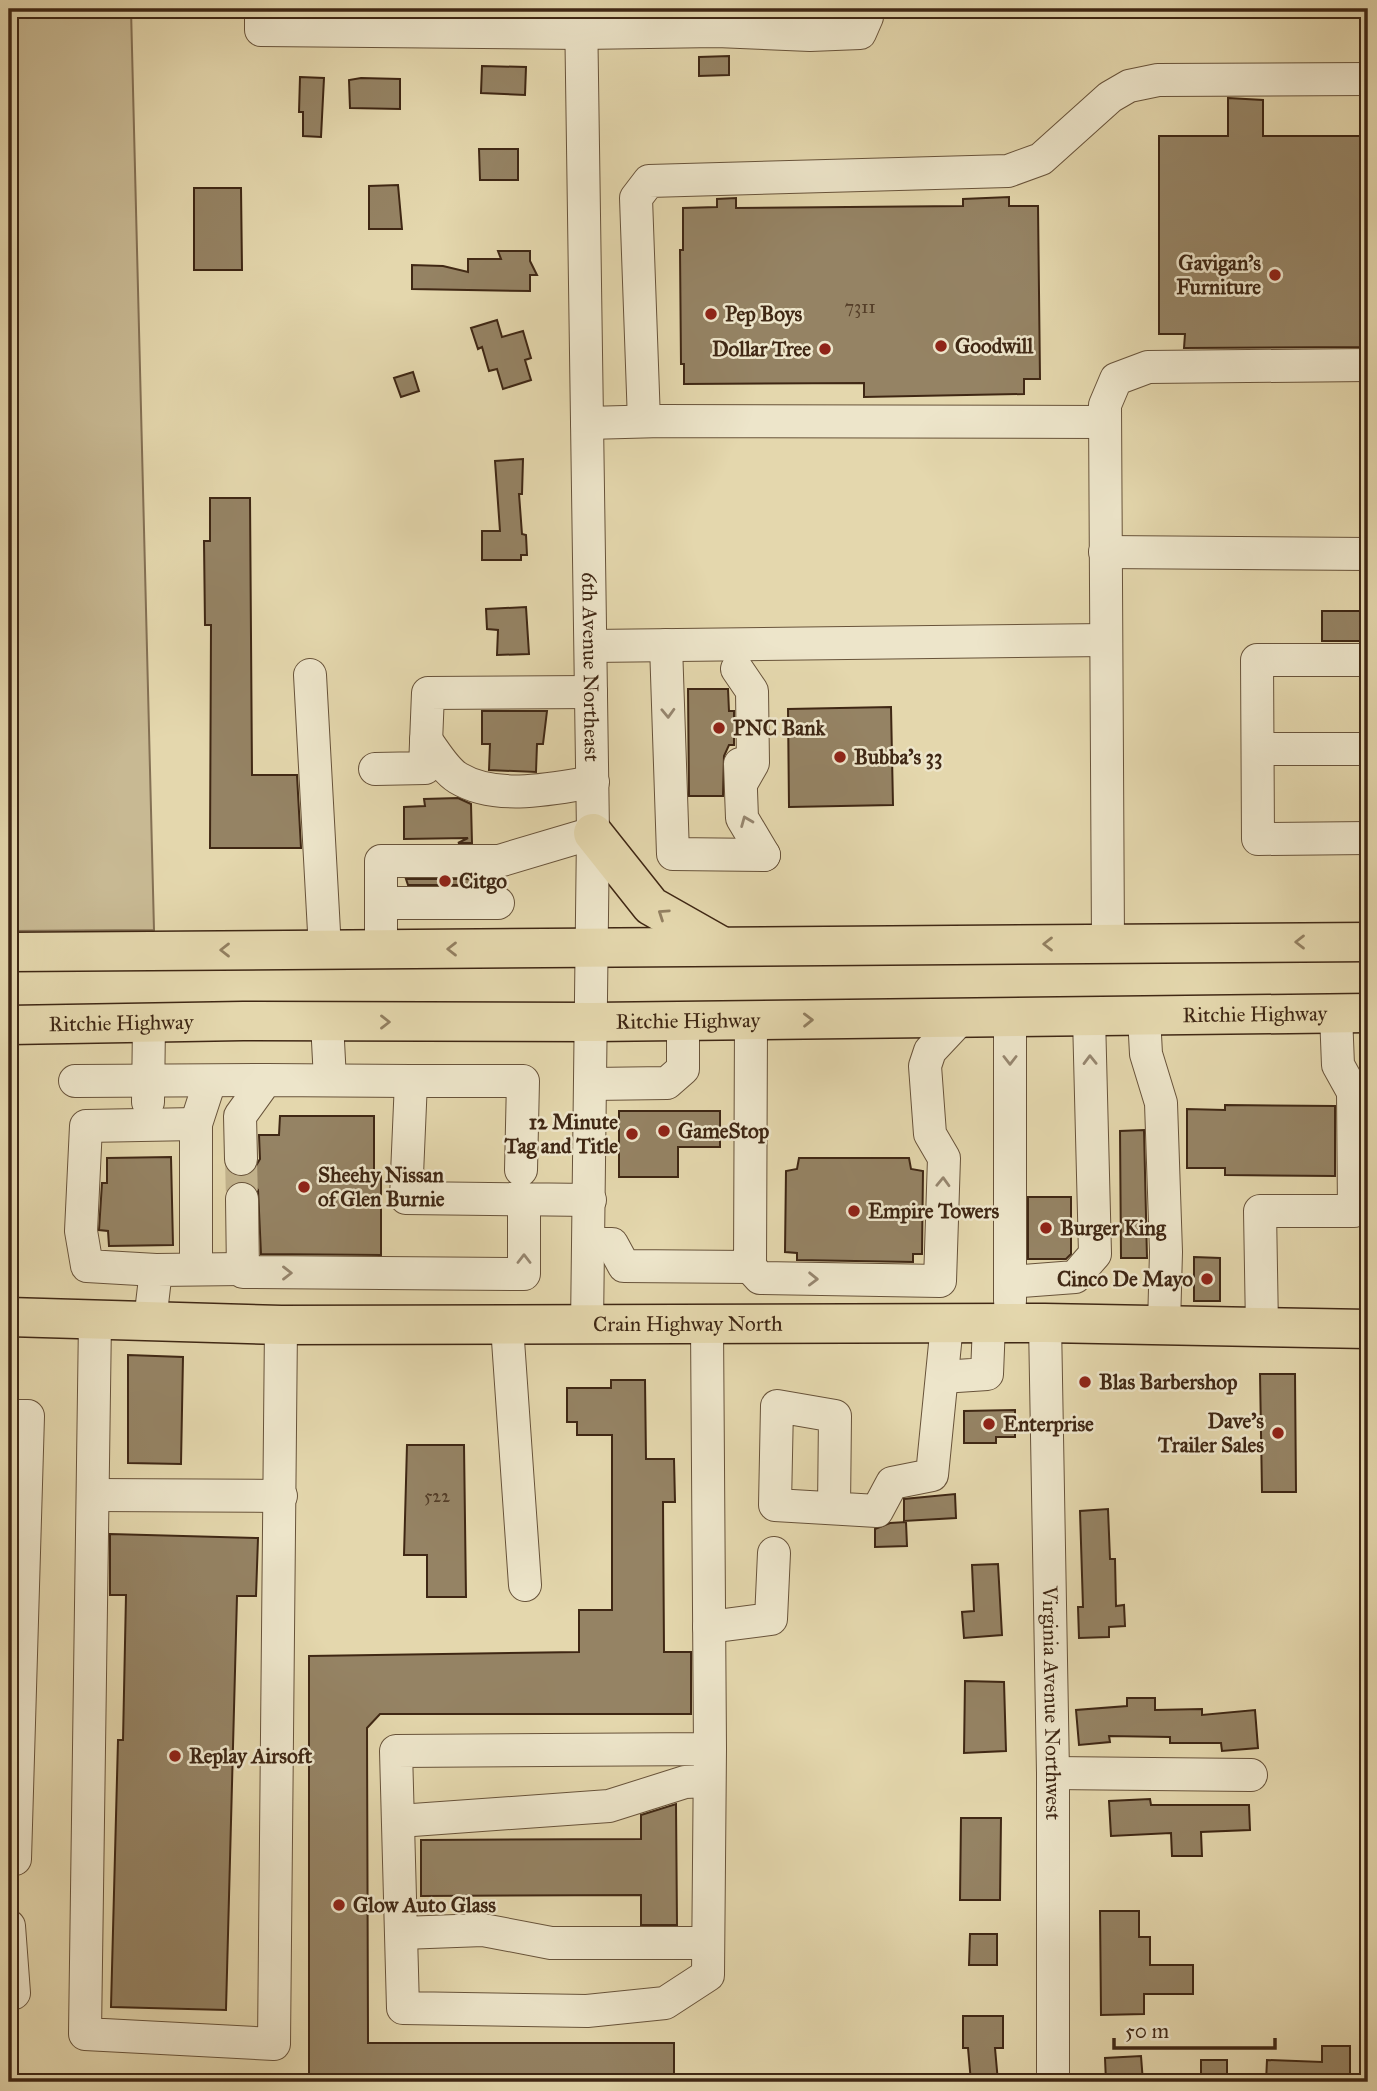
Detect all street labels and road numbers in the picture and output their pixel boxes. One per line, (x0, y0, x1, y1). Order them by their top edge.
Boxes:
street label: 6th Avenue Northeast (576, 572, 605, 763)
street label: Ritchie Highway (1182, 1000, 1329, 1028)
street label: Ritchie Highway (615, 1007, 762, 1035)
street label: Ritchie Highway (48, 1009, 195, 1037)
street label: Crain Highway North (593, 1311, 783, 1337)
street label: Virginia Avenue Northwest (1037, 1585, 1066, 1821)

